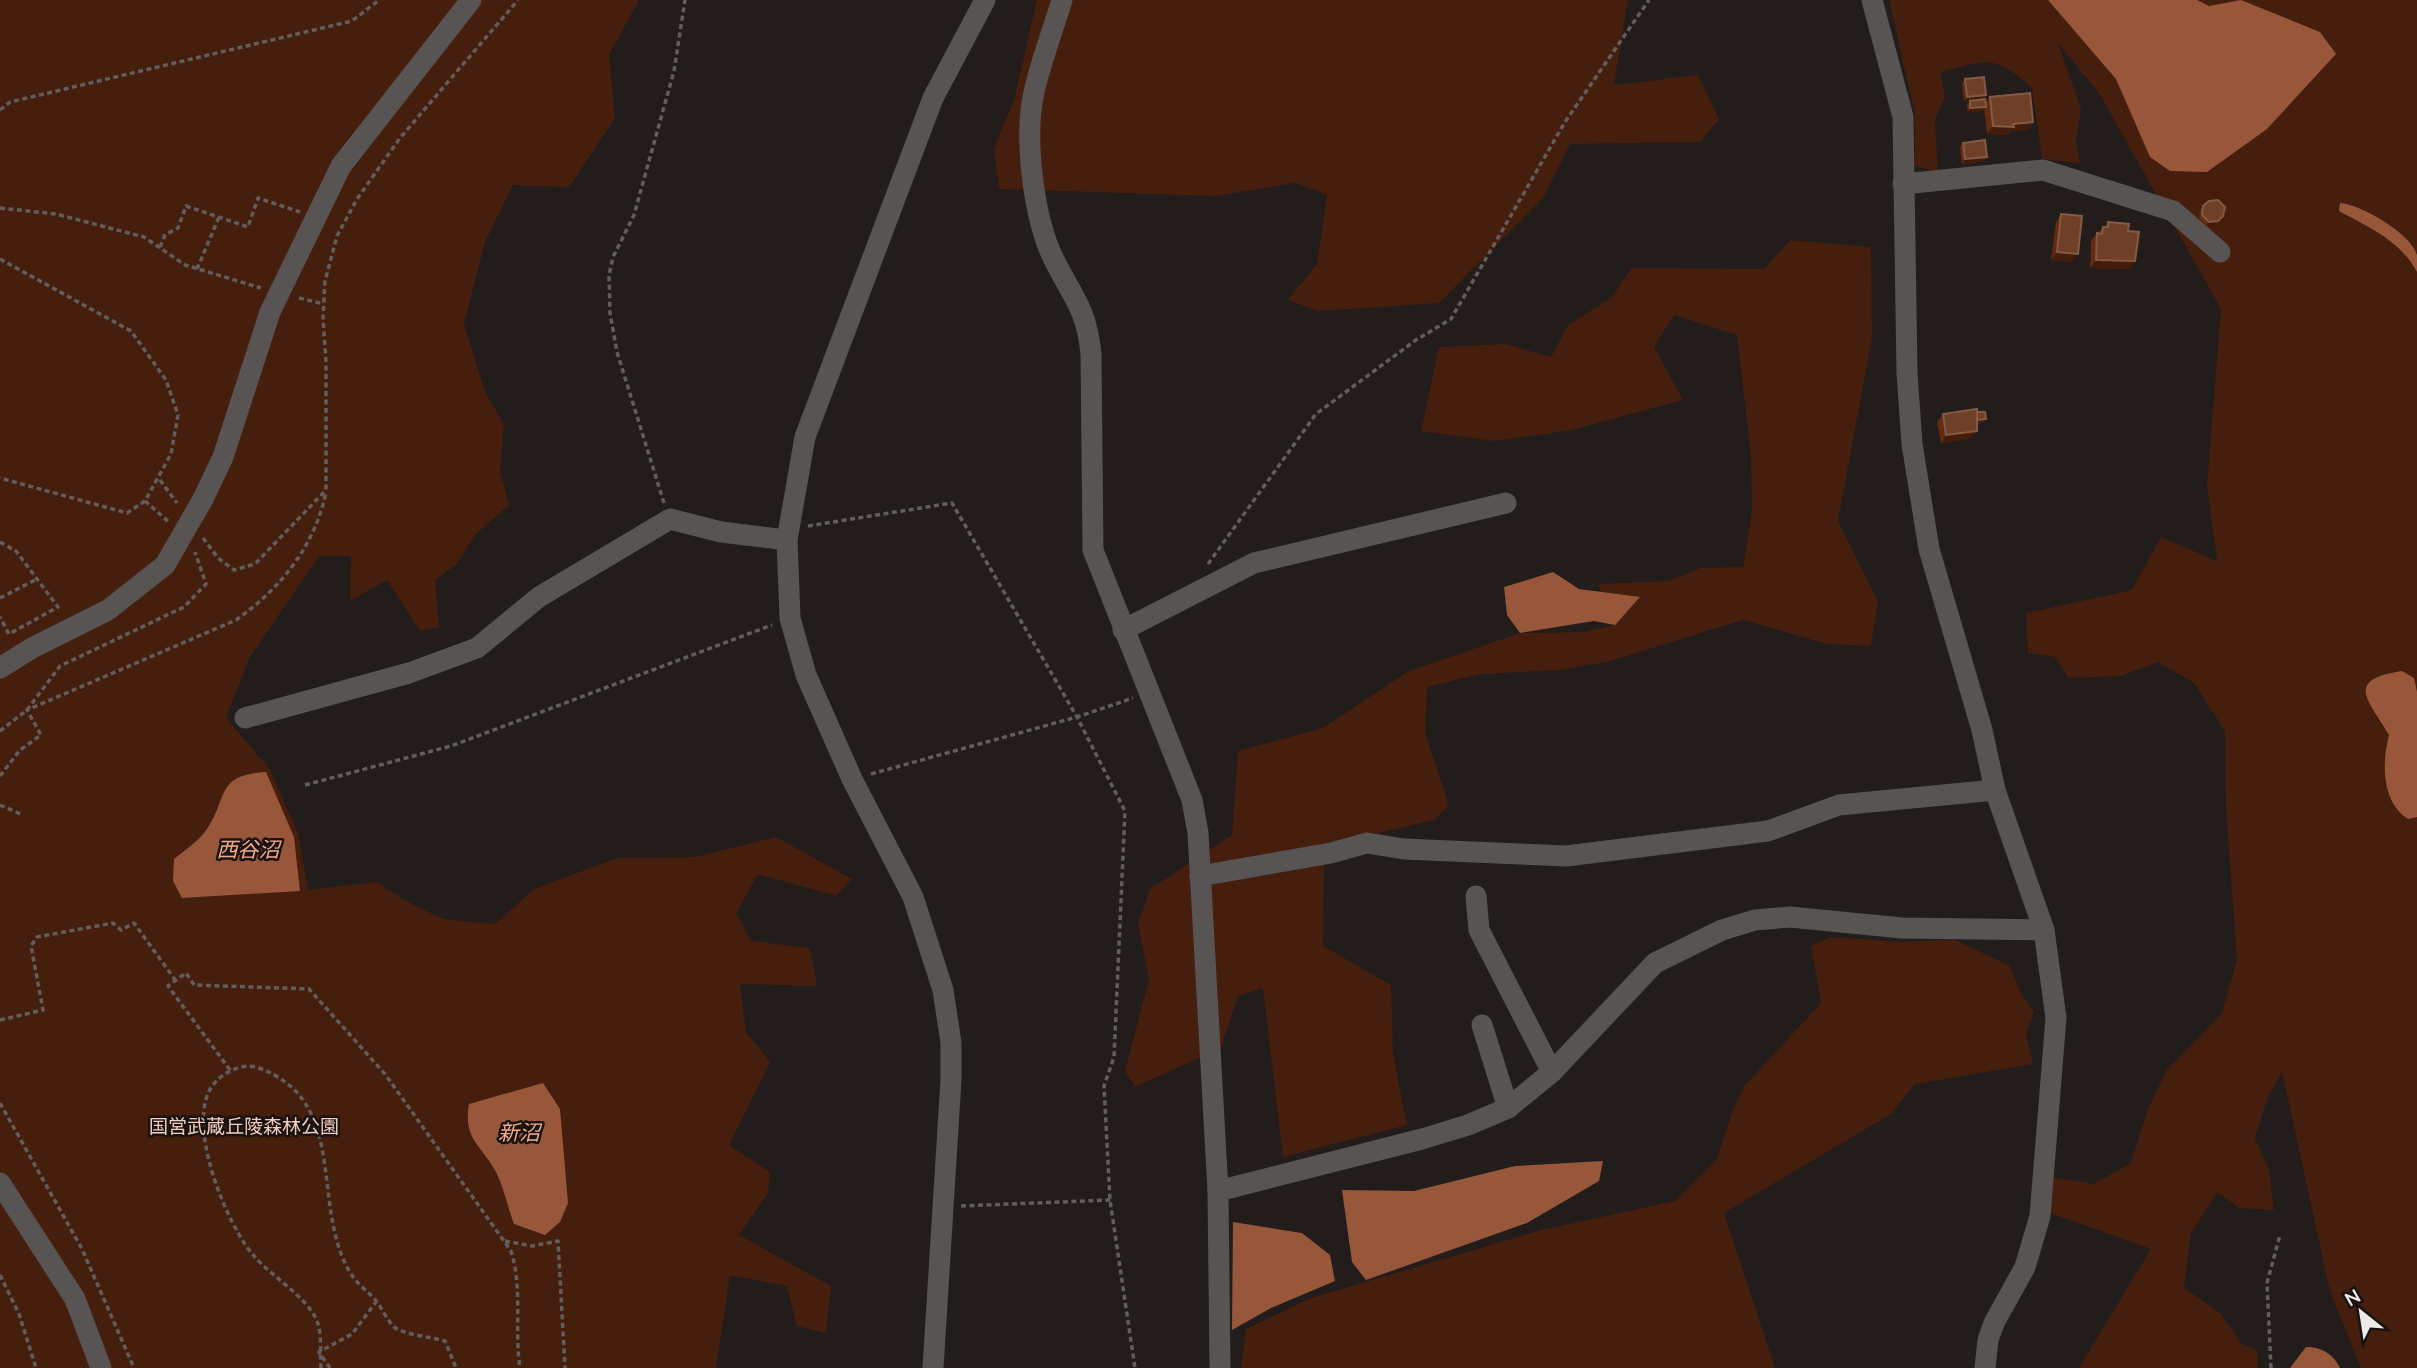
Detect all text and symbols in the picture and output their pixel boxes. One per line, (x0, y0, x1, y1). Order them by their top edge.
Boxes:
water label: 西谷沼 (217, 836, 282, 864)
park label: 国営武蔵丘陵森林公園 (149, 1114, 339, 1140)
water label: 新沼 (498, 1119, 543, 1147)
north arrow (2326, 1277, 2396, 1347)
text: N (2340, 1283, 2366, 1313)

